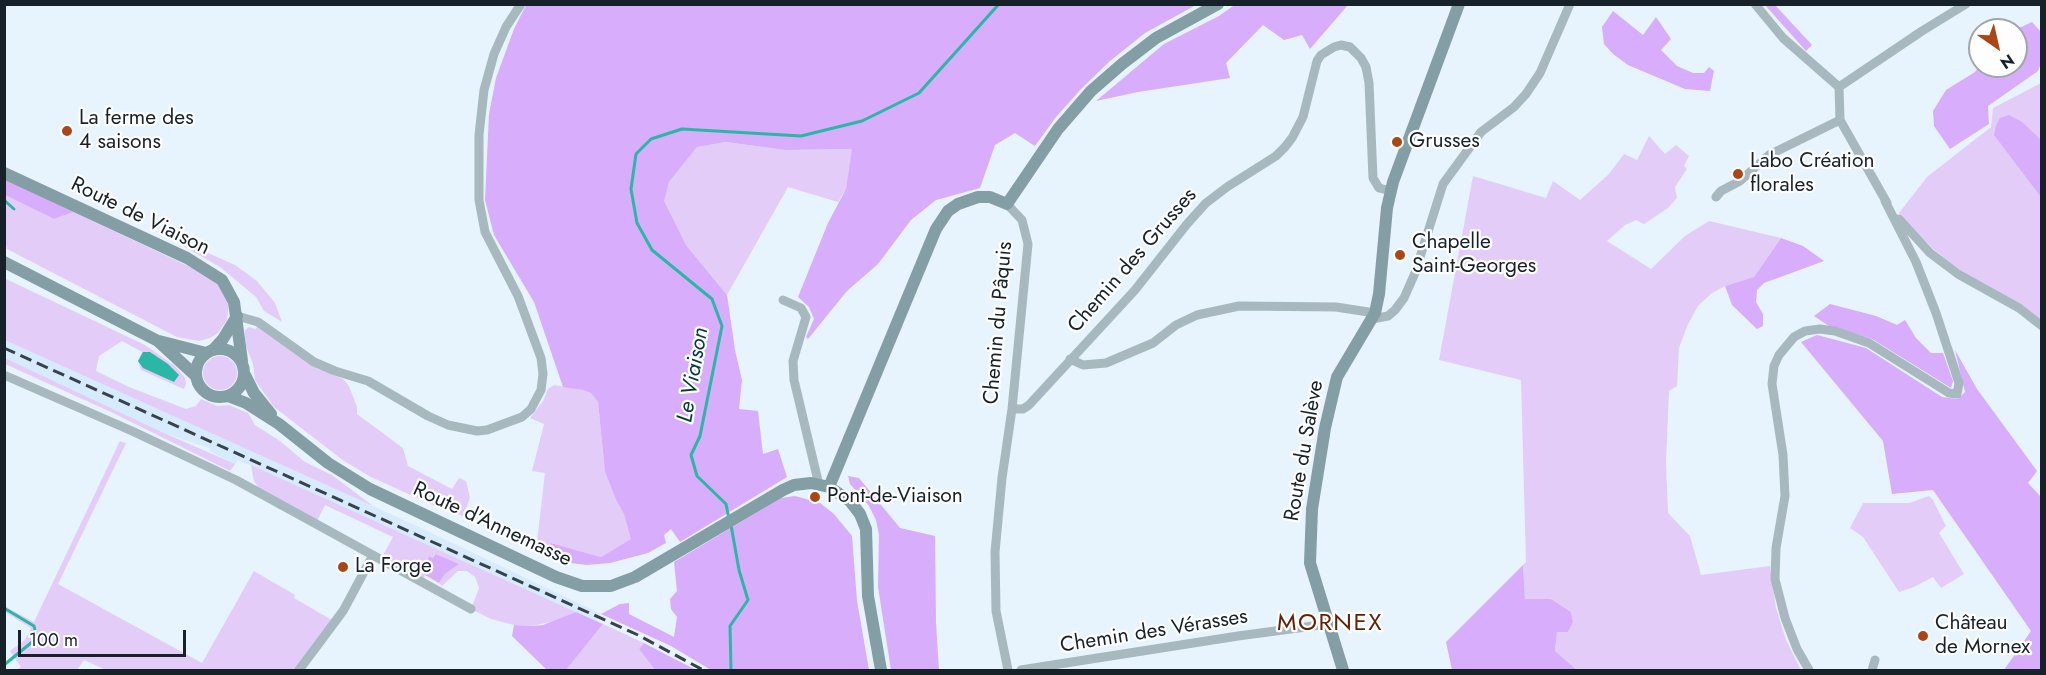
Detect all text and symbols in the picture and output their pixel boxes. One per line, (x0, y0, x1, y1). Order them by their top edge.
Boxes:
north arrow (1968, 18, 2028, 78)
text: N (1996, 49, 2019, 75)
place label: La ferme des 4 saisons (79, 106, 194, 156)
marker: La ferme des 4 saisons (60, 124, 74, 138)
place label: Grusses (1409, 129, 1480, 155)
marker: Grusses (1390, 135, 1404, 149)
place label: Labo Création florales (1750, 149, 1874, 199)
marker: Labo Création florales (1731, 167, 1745, 181)
street label: Route de Viaison (66, 173, 214, 261)
street label: Chemin des Grusses (1063, 183, 1203, 339)
place label: Chapelle Saint-Georges (1412, 230, 1536, 280)
street label: Chemin du Pâquis (979, 241, 1019, 405)
marker: Chapelle Saint-Georges (1393, 248, 1407, 262)
water label: Le Viaison (673, 325, 715, 425)
street label: Route du Salève (1280, 379, 1330, 523)
street label: Route d'Annemasse (409, 477, 575, 573)
place label: Pont-de-Viaison (827, 484, 963, 510)
marker: Pont-de-Viaison (808, 490, 822, 504)
place label: La Forge (355, 554, 432, 580)
marker: La Forge (336, 560, 350, 574)
street label: Chemin des Vérasses (1058, 605, 1250, 659)
district label: MORNEX (1277, 610, 1383, 638)
place label: Château de Mornex (1935, 611, 2030, 661)
scale bar (21, 618, 189, 656)
text: 100 m (29, 627, 78, 653)
marker: Château de Mornex (1916, 629, 1930, 643)

